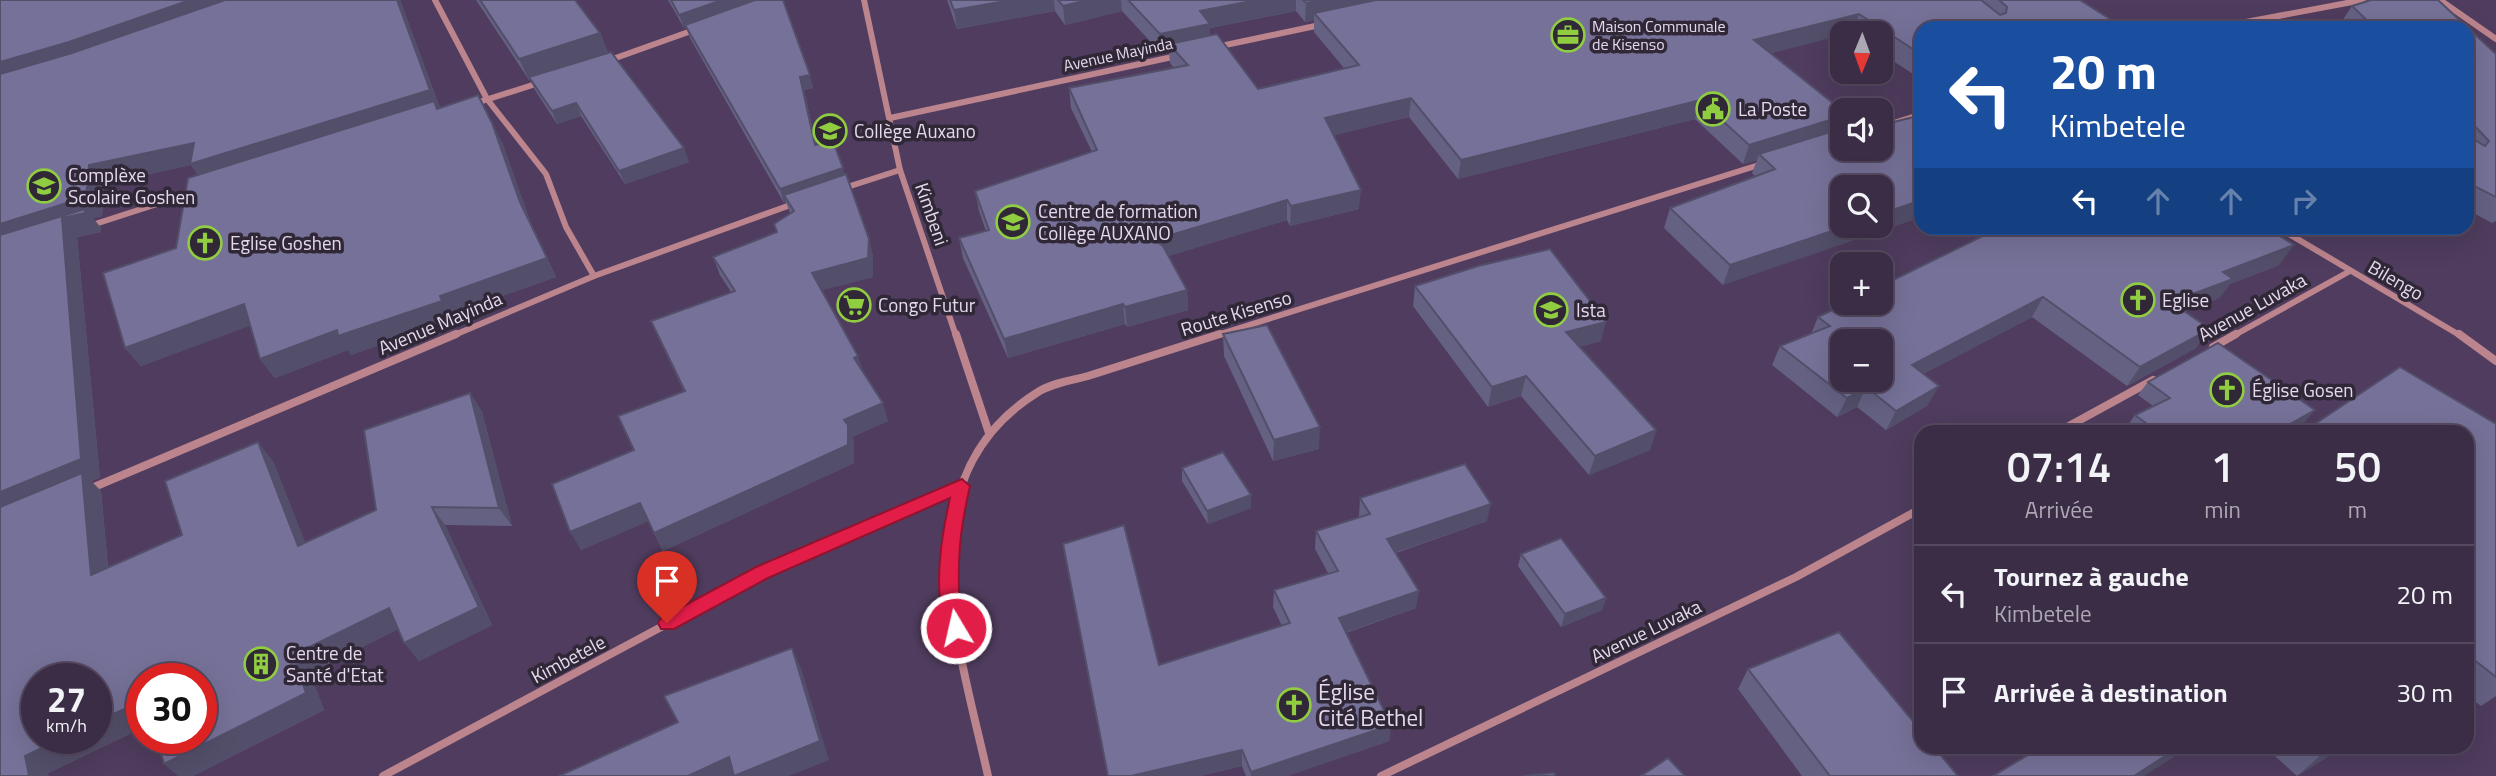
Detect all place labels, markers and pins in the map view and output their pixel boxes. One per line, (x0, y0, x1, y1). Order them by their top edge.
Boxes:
place label: Maison Communale de Kisenso (1592, 14, 1726, 56)
office icon: Maison Communale de Kisenso (1549, 16, 1587, 54)
public building icon: La Poste (1694, 90, 1732, 128)
place label: La Poste (1738, 94, 1807, 123)
school or university icon: Collège Auxano (811, 112, 849, 150)
place label: Collège Auxano (854, 116, 976, 145)
place label: Complèxe Scolaire Goshen (68, 160, 195, 211)
school or university icon: Complèxe Scolaire Goshen (25, 167, 63, 205)
place label: Centre de formation Collège AUXANO (1038, 196, 1198, 247)
school or university icon: Centre de formation Collège AUXANO (994, 203, 1032, 241)
church icon: Eglise Goshen (186, 224, 224, 262)
place label: Eglise Goshen (230, 228, 342, 257)
church icon: Eglise (2119, 281, 2157, 319)
place label: Eglise (2162, 285, 2209, 314)
supermarket icon: Congo Futur (835, 286, 873, 324)
place label: Congo Futur (878, 290, 976, 319)
school or university icon: Ista (1532, 291, 1570, 329)
place label: Ista (1576, 295, 1606, 324)
church icon: Église Gosen (2208, 371, 2246, 409)
place label: Église Gosen (2252, 375, 2354, 404)
pin (637, 551, 697, 623)
place label: Centre de Santé d'Etat (286, 638, 384, 689)
building icon: Centre de Santé d'Etat (242, 645, 280, 683)
place label: Église Cité Bethel (1318, 674, 1423, 735)
church icon: Église Cité Bethel (1275, 686, 1313, 724)

